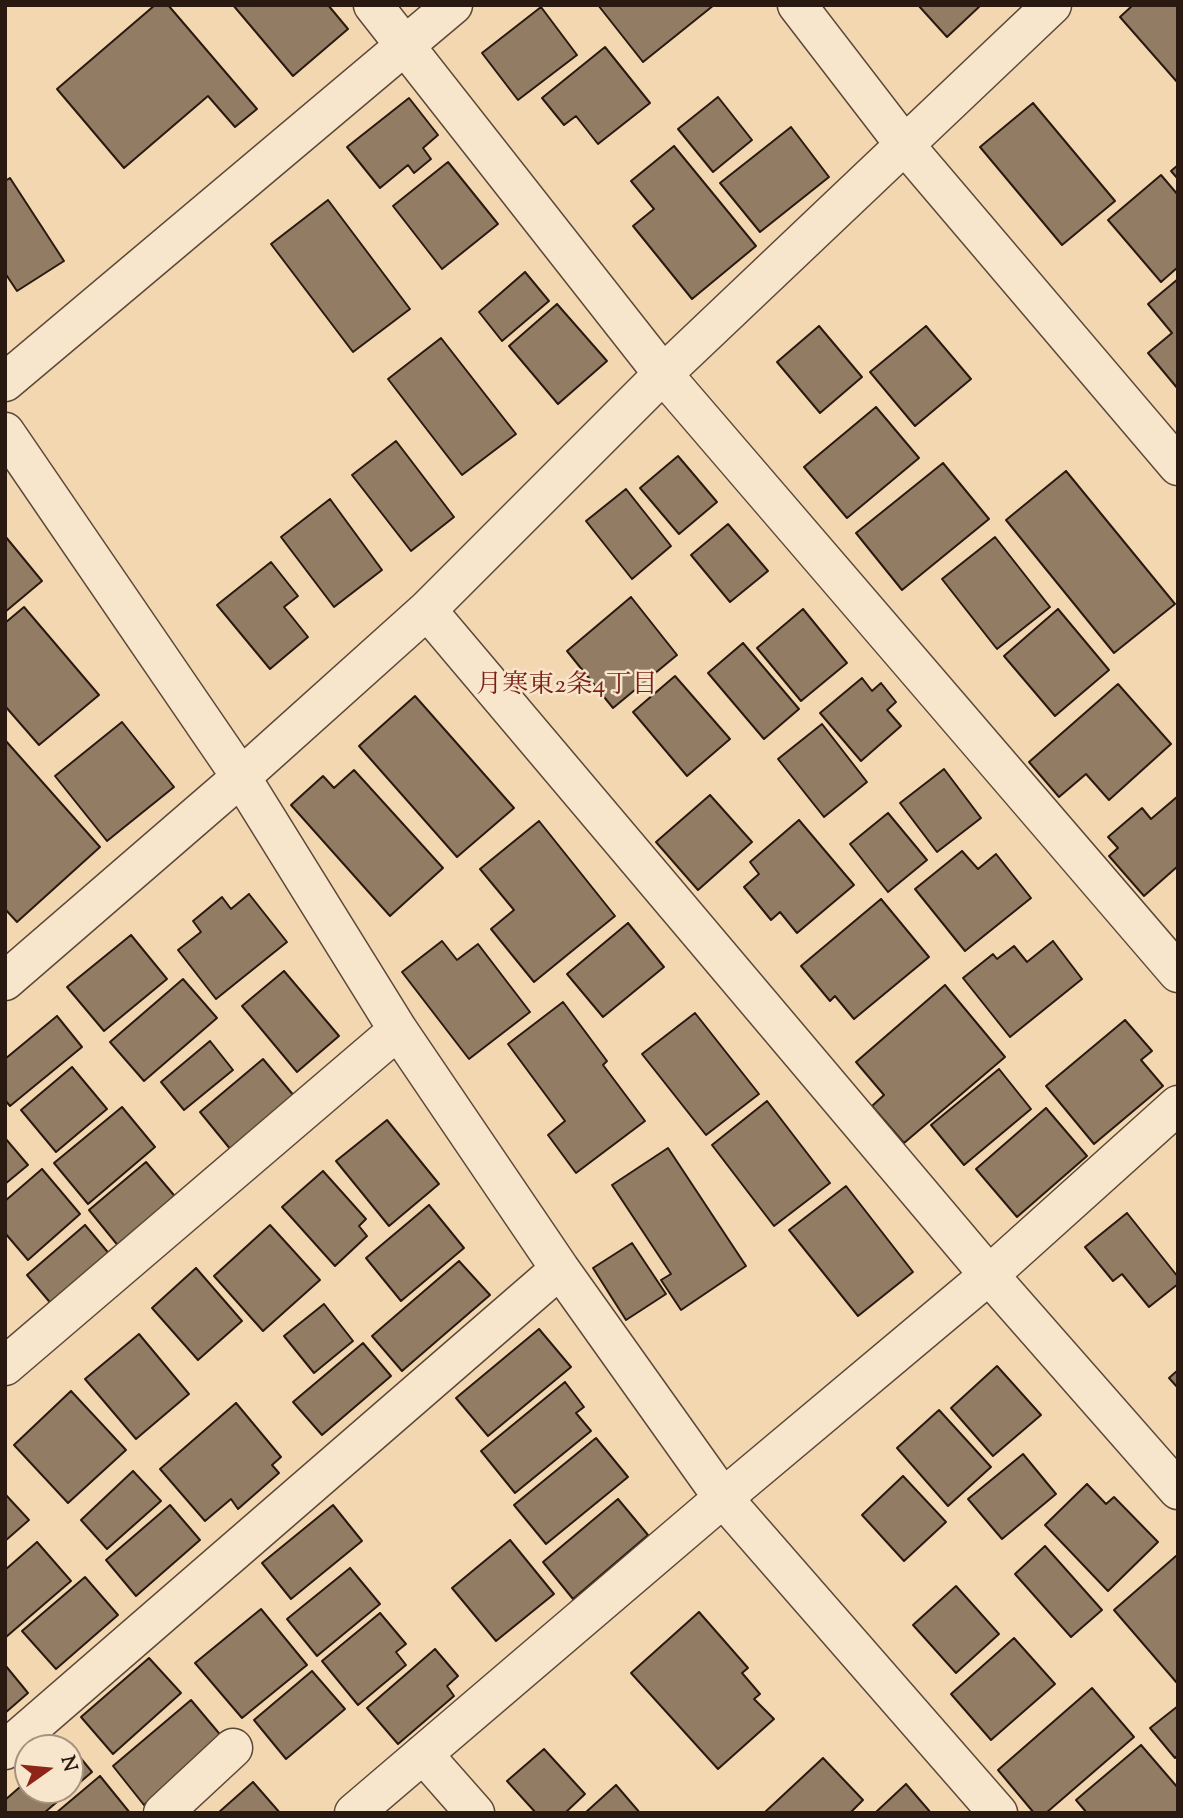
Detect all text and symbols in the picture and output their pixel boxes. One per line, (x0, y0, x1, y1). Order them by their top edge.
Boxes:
district label: 月寒東2条4丁目 (476, 672, 658, 704)
north arrow (14, 1734, 84, 1804)
text: N (53, 1753, 83, 1775)

